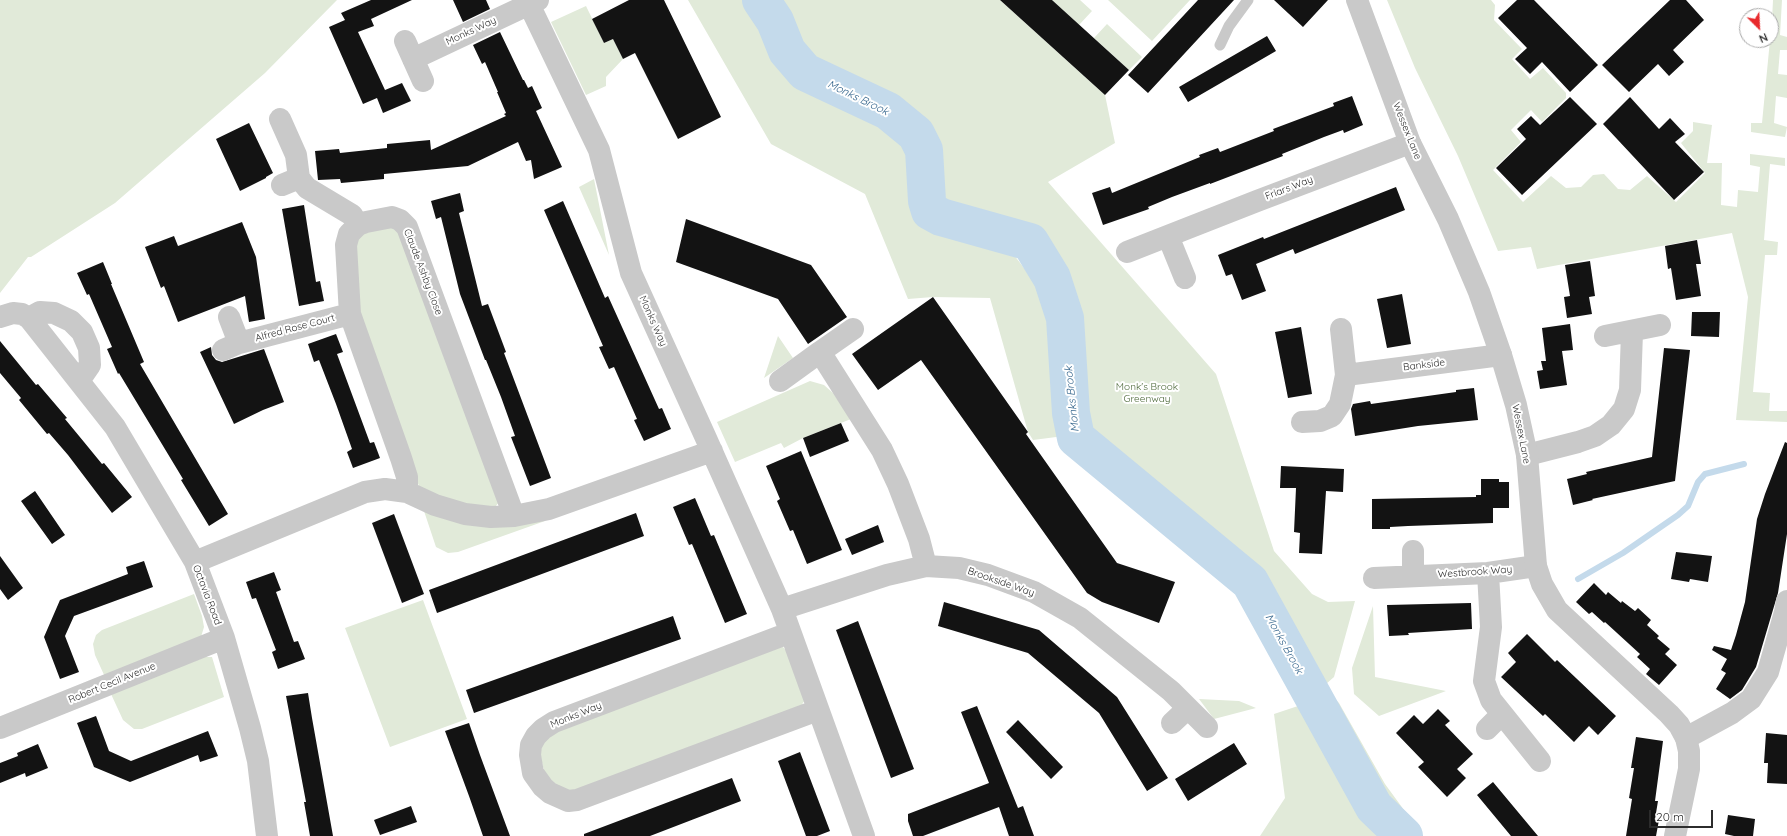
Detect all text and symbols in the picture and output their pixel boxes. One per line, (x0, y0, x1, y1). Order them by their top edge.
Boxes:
north arrow (1739, 8, 1779, 48)
street label: Monks Way (444, 14, 498, 48)
text: N (1757, 30, 1770, 46)
water label: Monks Brook (825, 78, 891, 118)
street label: Wessex Lane (1390, 101, 1424, 161)
street label: Friars Way (1263, 173, 1315, 203)
street label: Claude Ashby Close (401, 227, 445, 317)
street label: Monks Way (637, 294, 669, 348)
street label: Alfred Rose Court (254, 312, 336, 344)
street label: Bankside (1402, 356, 1446, 374)
water label: Monks Brook (1062, 365, 1082, 433)
park label: Monk's Brook Greenway (1116, 381, 1178, 404)
street label: Wessex Lane (1509, 403, 1533, 465)
street label: Octavia Road (190, 563, 224, 627)
street label: Westbrook Way (1437, 563, 1513, 581)
street label: Brookside Way (966, 565, 1036, 599)
water label: Monks Brook (1262, 612, 1306, 676)
street label: Robert Cecil Avenue (67, 660, 157, 706)
street label: Monks Way (549, 699, 603, 731)
scale bar (1651, 802, 1715, 828)
text: 20 m (1656, 809, 1684, 824)

